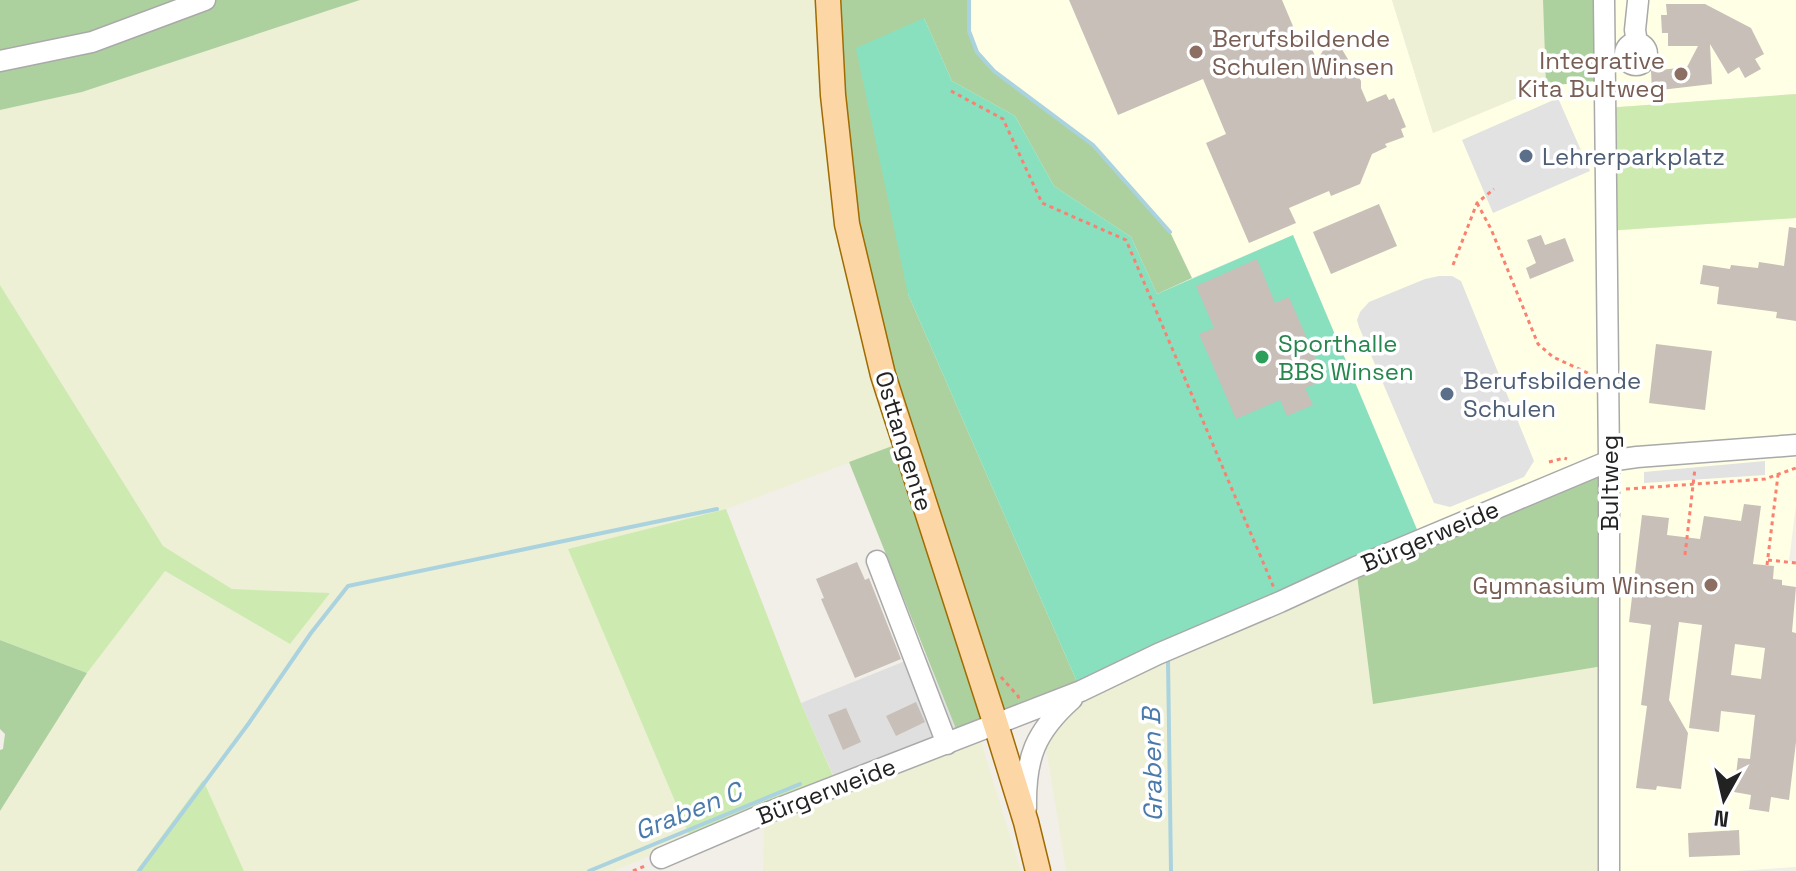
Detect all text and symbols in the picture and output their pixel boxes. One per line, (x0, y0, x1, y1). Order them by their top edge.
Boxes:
place label: Berufsbildende Schulen Winsen (1212, 23, 1394, 82)
marker: Berufsbildende Schulen Winsen (1187, 43, 1205, 61)
place label: Integrative Kita Bultweg (1517, 45, 1665, 104)
marker: Integrative Kita Bultweg (1672, 65, 1690, 83)
place label: Lehrerparkplatz (1542, 141, 1725, 172)
marker: Lehrerparkplatz (1517, 147, 1535, 165)
place label: Sporthalle BBS Winsen (1278, 328, 1414, 387)
marker: Sporthalle BBS Winsen (1253, 348, 1271, 366)
place label: Berufsbildende Schulen (1463, 365, 1641, 424)
street label: Osttangente (868, 367, 940, 515)
marker: Berufsbildende Schulen (1438, 385, 1456, 403)
street label: Bultweg (1594, 435, 1625, 531)
street label: Bürgerweide (1356, 493, 1504, 579)
place label: Gymnasium Winsen (1472, 570, 1695, 601)
marker: Gymnasium Winsen (1702, 576, 1720, 594)
water label: Graben B (1134, 705, 1170, 822)
street label: Bürgerweide (752, 750, 900, 832)
north arrow (1684, 759, 1764, 839)
water label: Graben C (629, 773, 750, 848)
text: N (1712, 804, 1730, 834)

